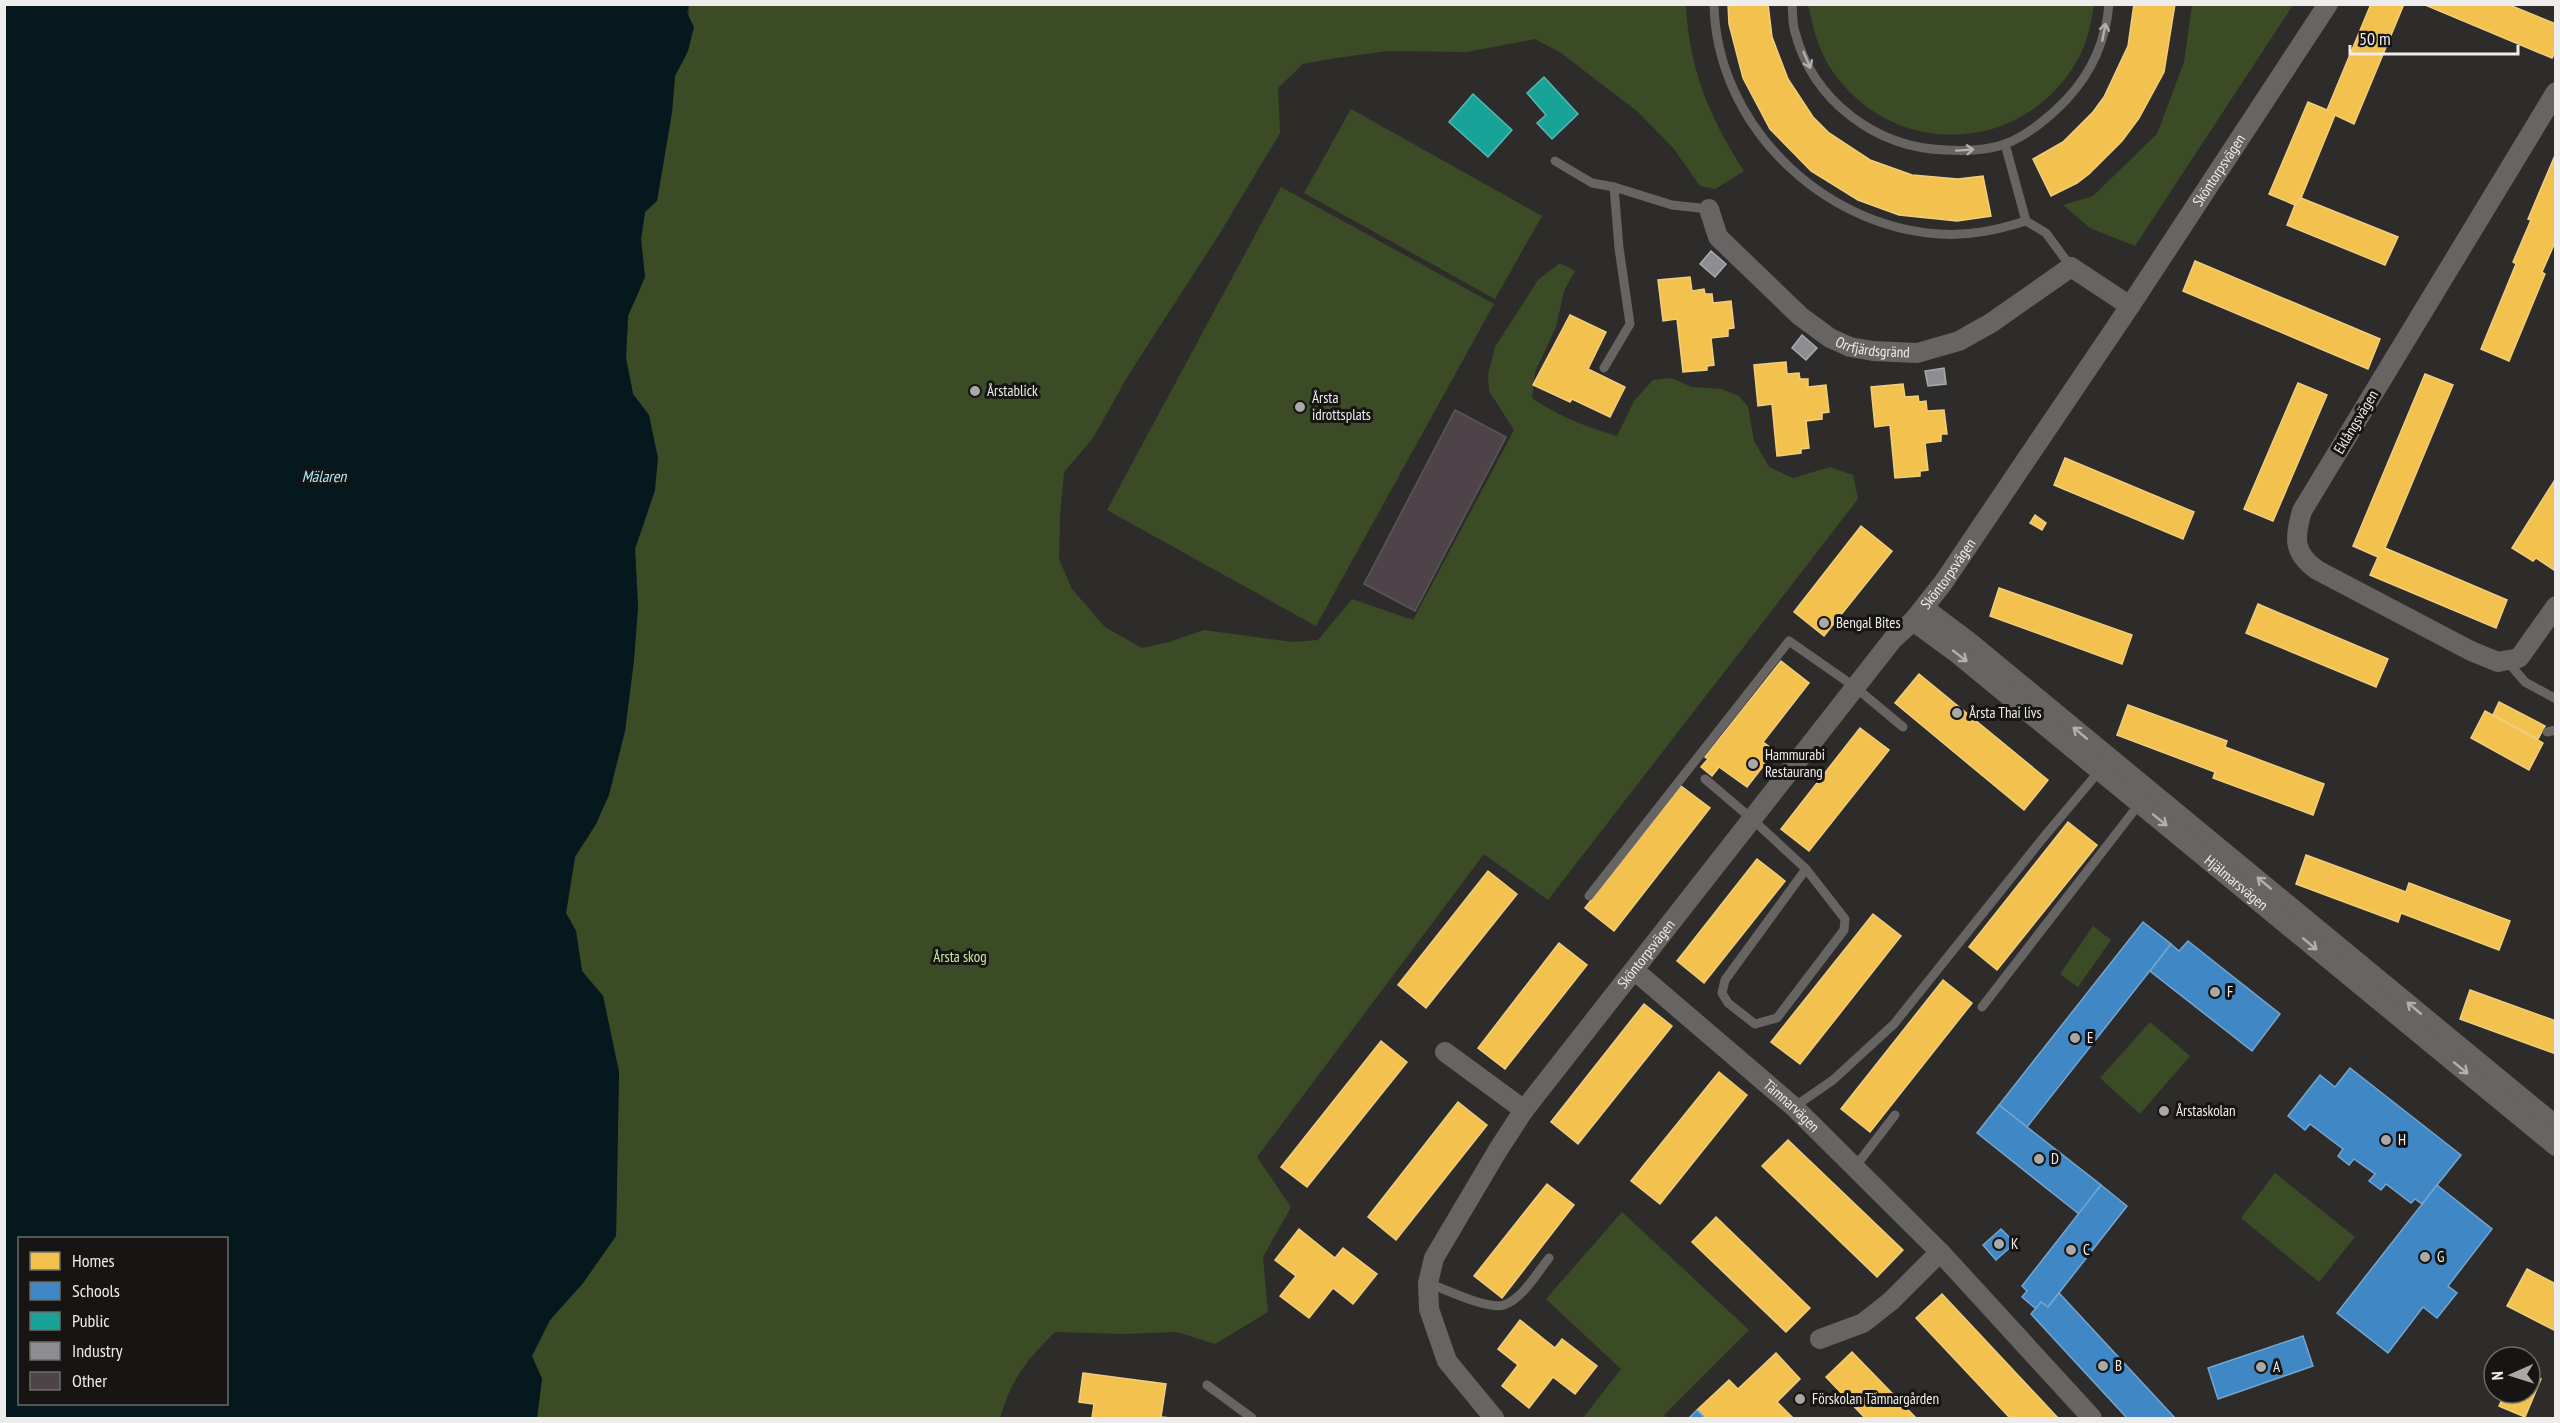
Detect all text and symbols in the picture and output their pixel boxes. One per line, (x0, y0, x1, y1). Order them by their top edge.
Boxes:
scale bar (2350, 18, 2518, 56)
one-way arrow (2099, 23, 2110, 43)
text: 50 m (2359, 27, 2391, 50)
one-way arrow (1802, 51, 1813, 69)
street label: Sköntorpsvägen (2188, 130, 2249, 210)
one-way arrow (1955, 144, 1975, 155)
street label: Orrfjärdsgränd (1833, 332, 1910, 362)
place label: Årstablick (987, 381, 1038, 400)
marker: Årstablick (968, 384, 982, 398)
street label: Eklångsvägen (2329, 386, 2382, 457)
place label: Årsta idrottsplats (1312, 388, 1371, 424)
marker: Årsta idrottsplats (1293, 400, 1307, 414)
water label: Mälaren (302, 466, 347, 486)
street label: Sköntorpsvägen (1916, 535, 1979, 613)
place label: Bengal Bites (1836, 613, 1901, 632)
marker: Bengal Bites (1817, 616, 1831, 630)
one-way arrow (1952, 650, 1968, 663)
place label: Årsta Thai livs (1969, 703, 2042, 722)
marker: Årsta Thai livs (1950, 706, 1964, 720)
one-way arrow (2072, 727, 2088, 740)
place label: Hammurabi Restaurang (1765, 745, 1825, 781)
marker: Hammurabi Restaurang (1746, 757, 1760, 771)
one-way arrow (2152, 814, 2168, 827)
street label: Hjälmarsvägen (2201, 851, 2272, 914)
one-way arrow (2256, 877, 2272, 890)
street label: Sköntorpsvägen (1613, 915, 1679, 992)
one-way arrow (2302, 937, 2317, 951)
park label: Årsta skog (933, 947, 987, 966)
place label: F (2227, 982, 2233, 1001)
marker: F (2208, 985, 2222, 999)
one-way arrow (2407, 1001, 2422, 1015)
place label: E (2087, 1028, 2093, 1047)
marker: E (2068, 1031, 2082, 1045)
one-way arrow (2453, 1061, 2468, 1075)
street label: Tämnarvägen (1760, 1075, 1824, 1136)
place label: Årstaskolan (2176, 1101, 2236, 1120)
marker: Årstaskolan (2157, 1104, 2171, 1118)
place label: H (2398, 1130, 2406, 1149)
marker: H (2379, 1133, 2393, 1147)
place label: D (2051, 1149, 2059, 1168)
marker: D (2032, 1152, 2046, 1166)
place label: K (2011, 1234, 2019, 1253)
legend (18, 1237, 228, 1405)
marker: K (1992, 1237, 2006, 1251)
place label: C (2083, 1240, 2090, 1259)
marker: C (2064, 1243, 2078, 1257)
place label: G (2437, 1247, 2444, 1266)
text: Homes (72, 1249, 115, 1272)
marker: G (2418, 1250, 2432, 1264)
text: Schools (72, 1279, 120, 1302)
text: Public (72, 1309, 110, 1332)
text: Industry (72, 1339, 123, 1362)
north arrow (2482, 1345, 2542, 1405)
place label: B (2115, 1356, 2122, 1375)
place label: A (2273, 1357, 2281, 1376)
marker: B (2096, 1359, 2110, 1373)
marker: A (2254, 1360, 2268, 1374)
text: Other (72, 1369, 107, 1392)
text: N (2487, 1371, 2507, 1381)
place label: Förskolan Tämnargården (1812, 1389, 1939, 1408)
marker: Förskolan Tämnargården (1793, 1392, 1807, 1406)

